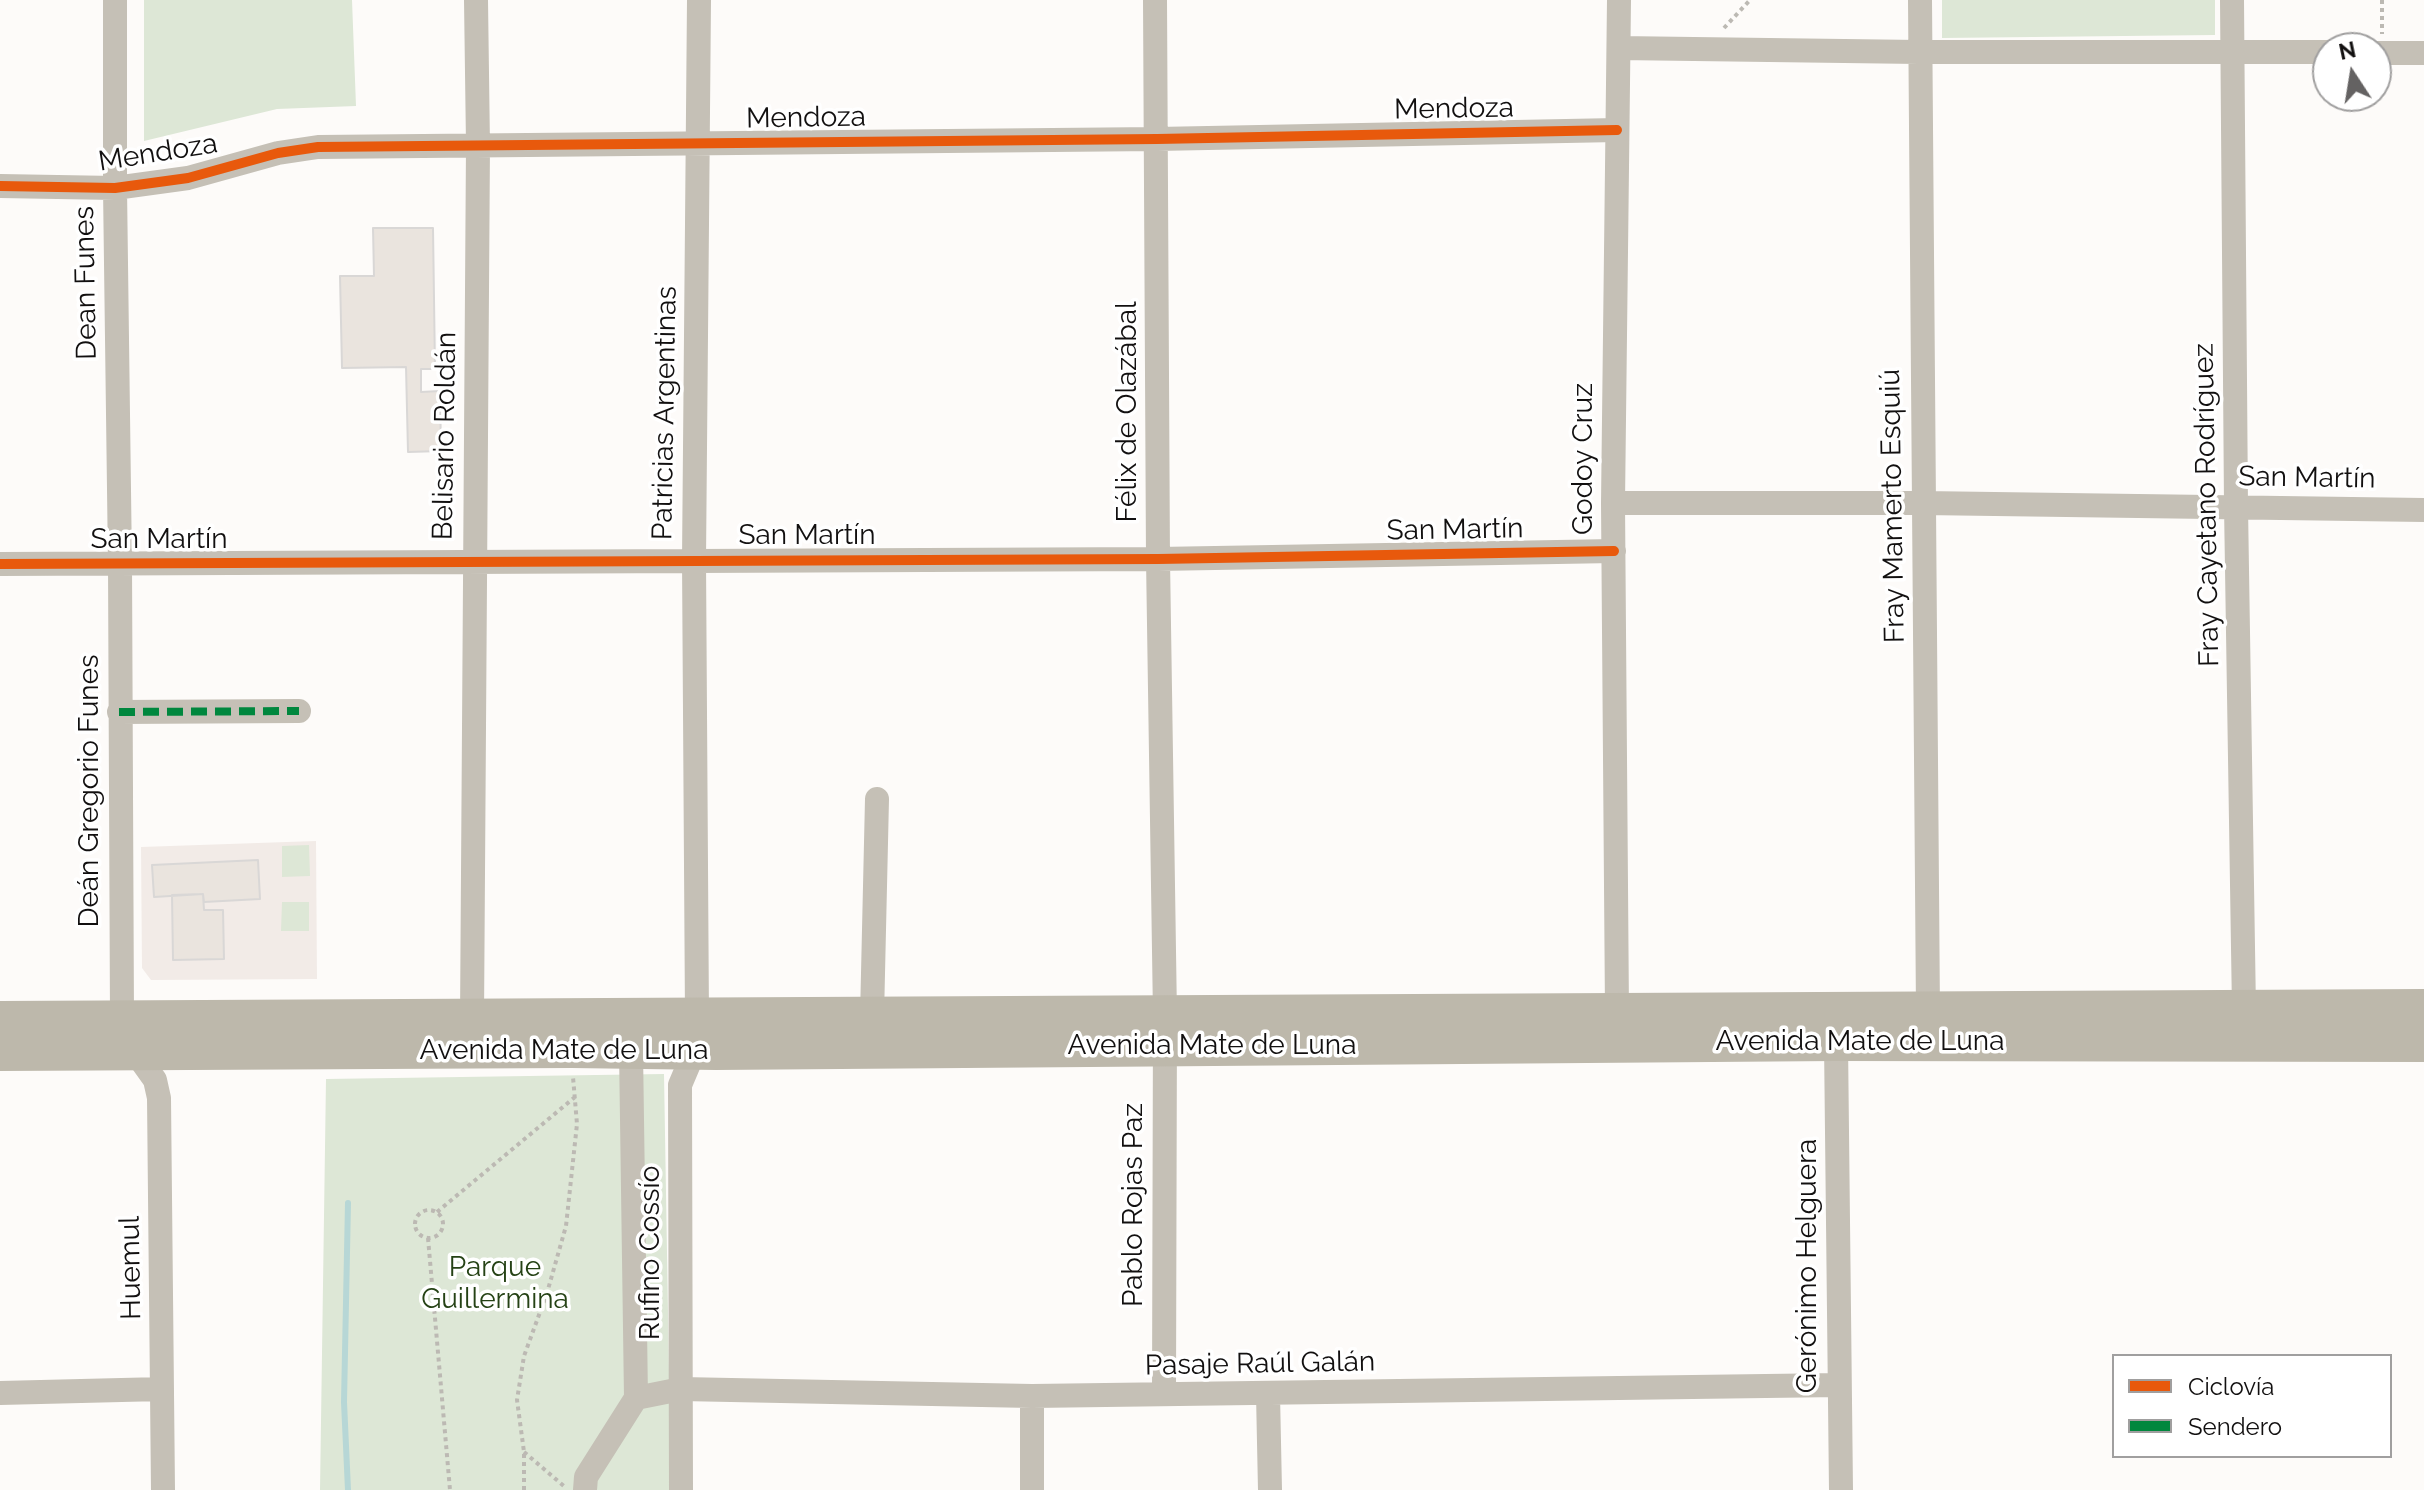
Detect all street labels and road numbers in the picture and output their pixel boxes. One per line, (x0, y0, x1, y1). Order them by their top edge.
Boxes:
street label: Mendoza (1394, 91, 1514, 127)
street label: Mendoza (746, 100, 866, 136)
street label: Mendoza (96, 127, 220, 179)
street label: Dean Funes (68, 206, 104, 360)
street label: Patricias Argentinas (646, 286, 684, 540)
street label: Félix de Olazábal (1111, 301, 1145, 523)
street label: Belisario Roldán (426, 332, 464, 540)
street label: Fray Cayetano Rodríguez (2187, 343, 2227, 667)
street label: Fray Mamerto Esquiú (1874, 369, 1912, 643)
street label: Godoy Cruz (1567, 383, 1601, 535)
street label: San Martín (2238, 460, 2376, 496)
street label: San Martín (1386, 512, 1524, 548)
street label: San Martín (738, 519, 876, 553)
street label: San Martín (90, 523, 228, 557)
street label: Deán Gregorio Funes (73, 654, 107, 928)
street label: Avenida Mate de Luna (1716, 1025, 2004, 1059)
street label: Avenida Mate de Luna (1068, 1029, 1356, 1063)
street label: Avenida Mate de Luna (420, 1034, 708, 1068)
street label: Pablo Rojas Paz (1117, 1103, 1151, 1307)
street label: Gerónimo Helguera (1791, 1139, 1825, 1393)
street label: Rufino Cossío (634, 1166, 668, 1340)
street label: Huemul (113, 1216, 149, 1320)
street label: Pasaje Raúl Galán (1145, 1345, 1375, 1383)

